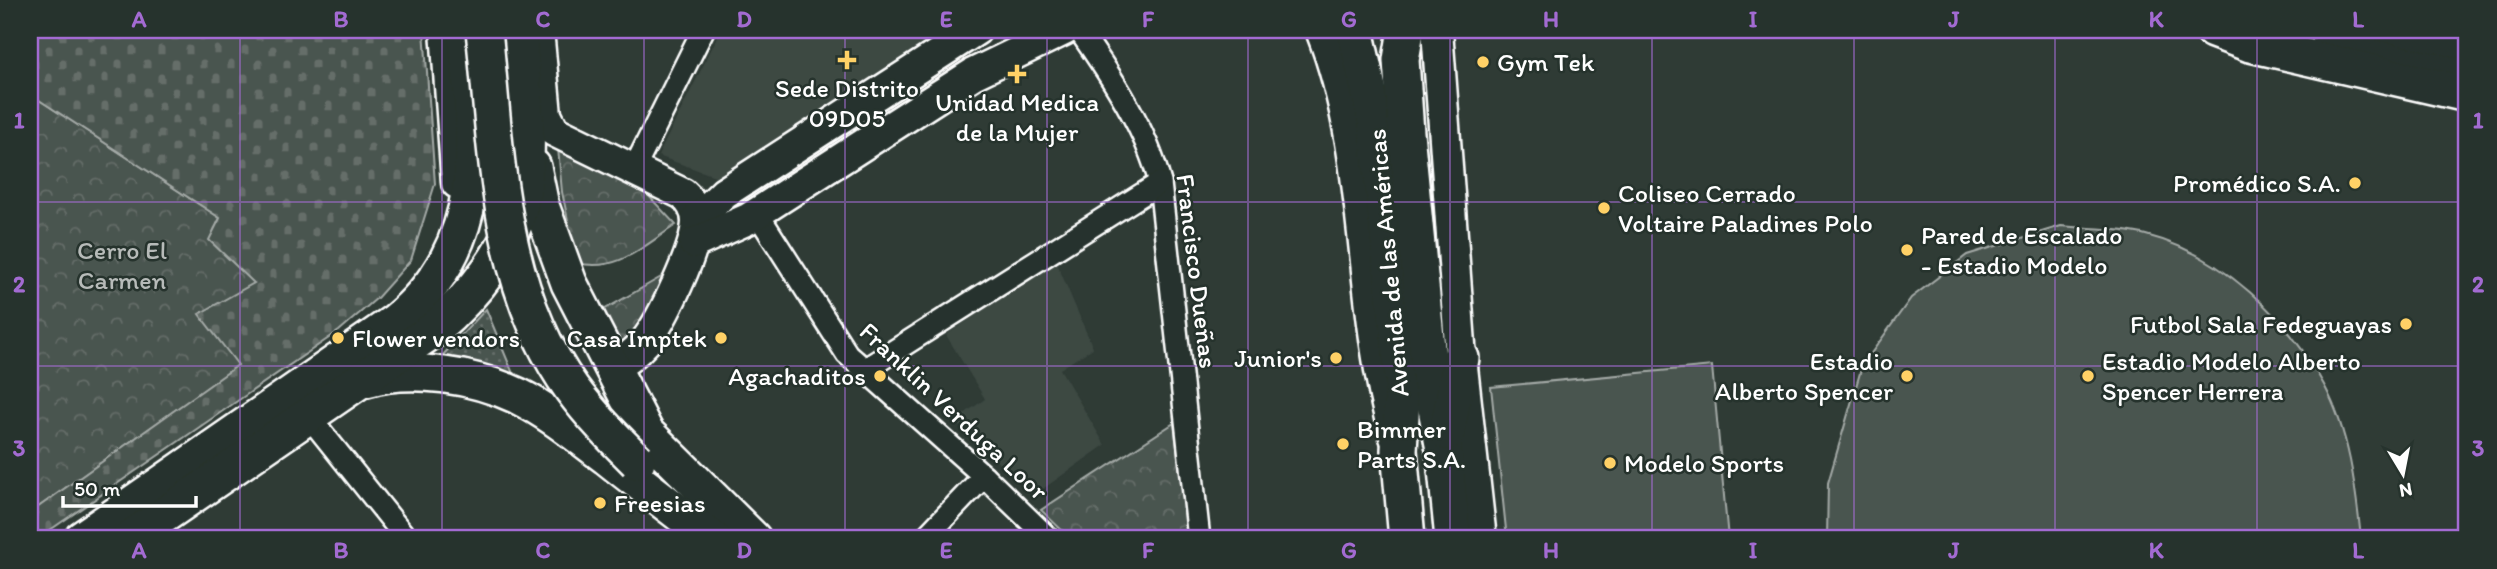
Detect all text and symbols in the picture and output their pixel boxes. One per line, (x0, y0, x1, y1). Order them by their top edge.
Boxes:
text: A (131, 5, 147, 33)
text: B (334, 5, 349, 33)
text: C (536, 5, 551, 33)
text: D (736, 5, 752, 33)
text: E (940, 5, 953, 33)
text: F (1142, 5, 1155, 33)
text: G (1341, 5, 1357, 33)
text: H (1543, 5, 1559, 33)
text: I (1749, 5, 1758, 33)
text: J (1947, 5, 1960, 33)
text: K (2149, 5, 2164, 33)
text: L (2352, 5, 2364, 33)
place label: Gym Tek (1497, 46, 1595, 78)
marker: Sede Distrito 09D05 (837, 50, 857, 70)
marker: Gym Tek (1475, 54, 1491, 70)
marker: Unidad Medica de la Mujer (1007, 64, 1027, 84)
place label: Sede Distrito 09D05 (775, 72, 919, 134)
place label: Unidad Medica de la Mujer (935, 86, 1099, 148)
text: 1 (14, 106, 25, 134)
text: 1 (2473, 106, 2484, 134)
street label: Avenida de las Américas (1360, 128, 1416, 398)
place label: Promédico S.A. (2173, 167, 2341, 199)
street label: Francisco Dueñas (1169, 172, 1225, 370)
marker: Promédico S.A. (2347, 175, 2363, 191)
place label: Coliseo Cerrado Voltaire Paladines Polo (1618, 177, 1873, 239)
marker: Coliseo Cerrado Voltaire Paladines Polo (1596, 200, 1612, 216)
place label: Pared de Escalado - Estadio Modelo (1921, 219, 2123, 281)
park label: Cerro El Carmen (77, 234, 167, 296)
marker: Pared de Escalado - Estadio Modelo (1899, 242, 1915, 258)
text: 2 (13, 270, 26, 298)
text: 2 (2472, 270, 2485, 298)
place label: Futbol Sala Fedeguayas (2130, 308, 2392, 340)
street label: Franklin Verduga Loor (853, 315, 1056, 507)
marker: Futbol Sala Fedeguayas (2398, 316, 2414, 332)
place label: Flower vendors (352, 322, 520, 354)
place label: Casa Imptek (567, 322, 707, 354)
marker: Flower vendors (330, 330, 346, 346)
marker: Casa Imptek (713, 330, 729, 346)
place label: Junior's (1234, 342, 1322, 374)
place label: Estadio Alberto Spencer (1715, 345, 1893, 407)
place label: Estadio Modelo Alberto Spencer Herrera (2102, 345, 2361, 407)
marker: Junior's (1328, 350, 1344, 366)
place label: Agachaditos (728, 360, 866, 392)
marker: Agachaditos (872, 368, 888, 384)
marker: Estadio Alberto Spencer (1899, 368, 1915, 384)
marker: Estadio Modelo Alberto Spencer Herrera (2080, 368, 2096, 384)
place label: Bimmer Parts S.A. (1357, 413, 1466, 475)
text: 3 (13, 434, 26, 462)
text: 3 (2472, 434, 2485, 462)
marker: Bimmer Parts S.A. (1335, 436, 1351, 452)
north arrow (2368, 440, 2438, 510)
place label: Modelo Sports (1624, 447, 1784, 479)
marker: Modelo Sports (1602, 455, 1618, 471)
scale bar (63, 464, 196, 508)
text: 50 m (74, 476, 121, 501)
text: N (2398, 478, 2414, 503)
place label: Freesias (614, 487, 706, 519)
marker: Freesias (592, 495, 608, 511)
text: A (131, 536, 147, 564)
text: B (334, 536, 349, 564)
text: C (536, 536, 551, 564)
text: D (736, 536, 752, 564)
text: E (940, 536, 953, 564)
text: F (1142, 536, 1155, 564)
text: G (1341, 536, 1357, 564)
text: H (1543, 536, 1559, 564)
text: I (1749, 536, 1758, 564)
text: J (1947, 536, 1960, 564)
text: K (2149, 536, 2164, 564)
text: L (2352, 536, 2364, 564)

